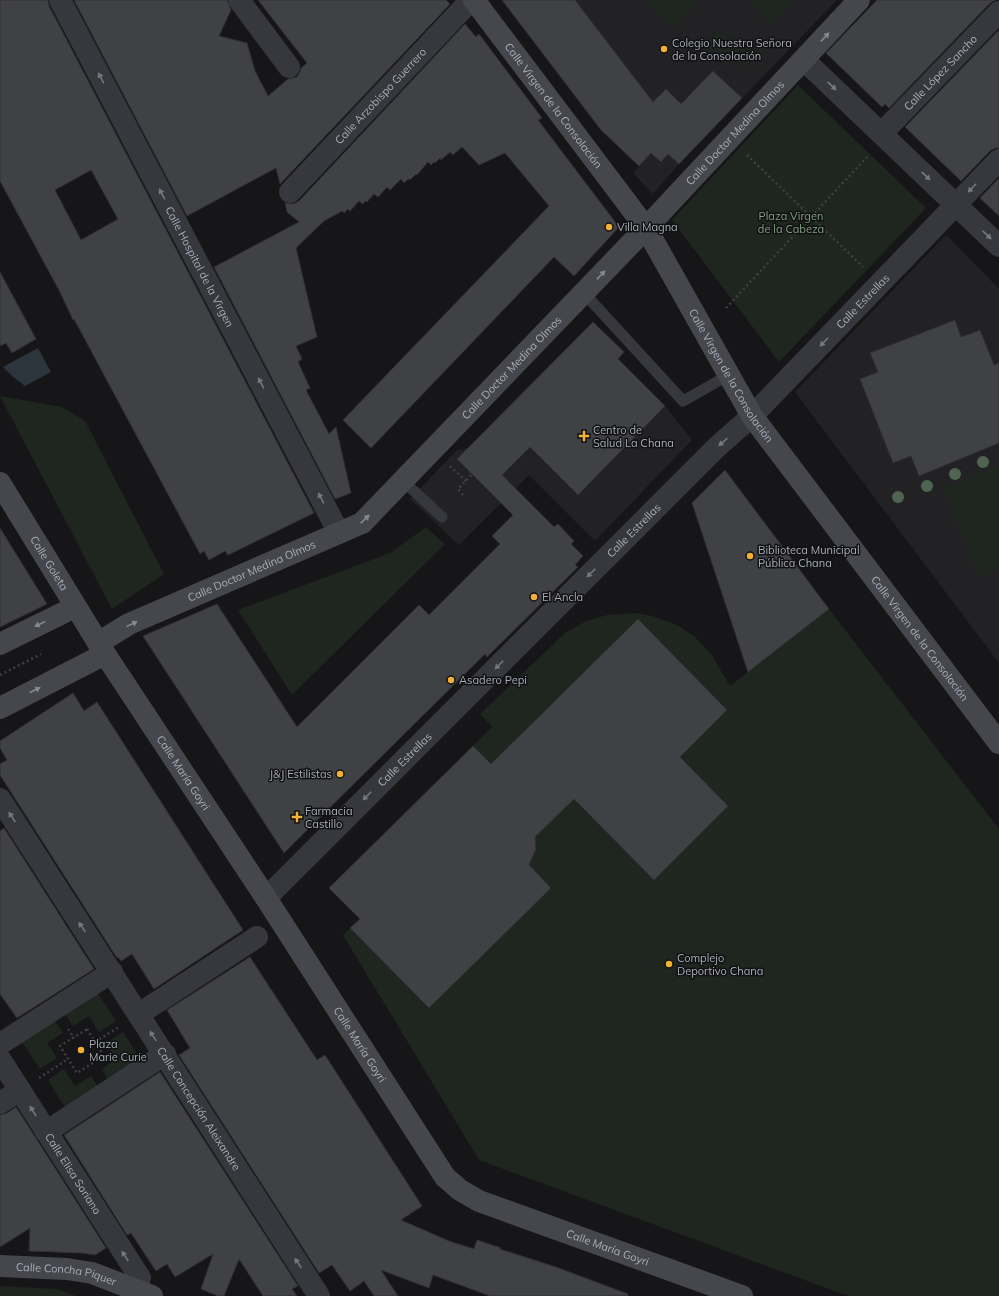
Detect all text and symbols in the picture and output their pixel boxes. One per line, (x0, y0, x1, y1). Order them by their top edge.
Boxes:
one-way arrow (820, 32, 829, 42)
street label: Calle López Sancho (901, 32, 980, 113)
place label: Colegio Nuestra Señora de la Consolación (672, 36, 792, 63)
street label: Calle Virgen de la Consolación (502, 40, 605, 171)
marker: Colegio Nuestra Señora de la Consolación (659, 44, 669, 54)
street label: Calle Arzobispo Guerrero (332, 45, 429, 147)
one-way arrow (98, 73, 105, 84)
street label: Calle Doctor Medina Olmos (683, 78, 787, 188)
one-way arrow (827, 82, 837, 91)
one-way arrow (921, 172, 931, 181)
one-way arrow (967, 183, 977, 193)
one-way arrow (159, 188, 165, 199)
street label: Calle Hospital de la Virgen (162, 204, 237, 329)
park label: Plaza Virgen de la Cabeza (758, 209, 824, 236)
place label: Villa Magna (617, 220, 678, 234)
marker: Villa Magna (604, 222, 614, 232)
one-way arrow (982, 230, 992, 240)
one-way arrow (597, 270, 606, 280)
street label: Calle Estrellas (833, 271, 892, 332)
street label: Calle Virgen de la Consolación (686, 306, 776, 445)
street label: Calle Doctor Medina Olmos (459, 313, 565, 422)
one-way arrow (819, 337, 828, 347)
one-way arrow (258, 377, 264, 389)
place label: Centro de Salud La Chana (593, 423, 674, 450)
marker: Centro de Salud La Chana (578, 430, 590, 442)
one-way arrow (718, 437, 728, 447)
one-way arrow (318, 492, 325, 504)
street label: Calle Estrellas (604, 500, 664, 560)
one-way arrow (360, 515, 370, 524)
street label: Calle Goleta (27, 533, 71, 593)
street label: Calle Doctor Medina Olmos (185, 537, 318, 605)
place label: Biblioteca Municipal Pública Chana (758, 543, 860, 570)
marker: Biblioteca Municipal Pública Chana (745, 551, 755, 561)
one-way arrow (586, 568, 596, 578)
street label: Calle Virgen de la Consolación (868, 573, 972, 704)
place label: El Ancla (542, 590, 583, 604)
marker: El Ancla (529, 592, 539, 602)
one-way arrow (35, 621, 46, 627)
one-way arrow (126, 621, 138, 627)
one-way arrow (494, 660, 504, 670)
place label: Asadero Pepi (459, 673, 527, 687)
marker: Asadero Pepi (446, 675, 456, 685)
one-way arrow (29, 687, 41, 693)
street label: Calle Estrellas (375, 729, 435, 789)
street label: Calle María Goyri (154, 733, 213, 813)
place label: J&J Estilistas (269, 767, 332, 781)
marker: J&J Estilistas (335, 769, 345, 779)
one-way arrow (362, 792, 372, 801)
place label: Farmacia Castillo (305, 804, 352, 831)
one-way arrow (8, 812, 16, 823)
marker: Farmacia Castillo (292, 812, 302, 822)
one-way arrow (79, 921, 86, 932)
place label: Complejo Deportivo Chana (677, 951, 763, 978)
marker: Complejo Deportivo Chana (664, 959, 674, 969)
street label: Calle María Goyri (331, 1004, 389, 1085)
one-way arrow (149, 1031, 157, 1041)
place label: Plaza Marie Curie (89, 1037, 147, 1064)
street label: Calle Concepción Aleixandre (154, 1044, 244, 1173)
marker: Plaza Marie Curie (76, 1045, 86, 1055)
one-way arrow (29, 1106, 37, 1116)
street label: Calle Elisa Soriano (42, 1130, 104, 1217)
street label: Calle María Goyri (564, 1226, 651, 1269)
one-way arrow (122, 1250, 129, 1262)
one-way arrow (295, 1257, 302, 1269)
street label: Calle Concha Piquer (16, 1260, 118, 1289)

